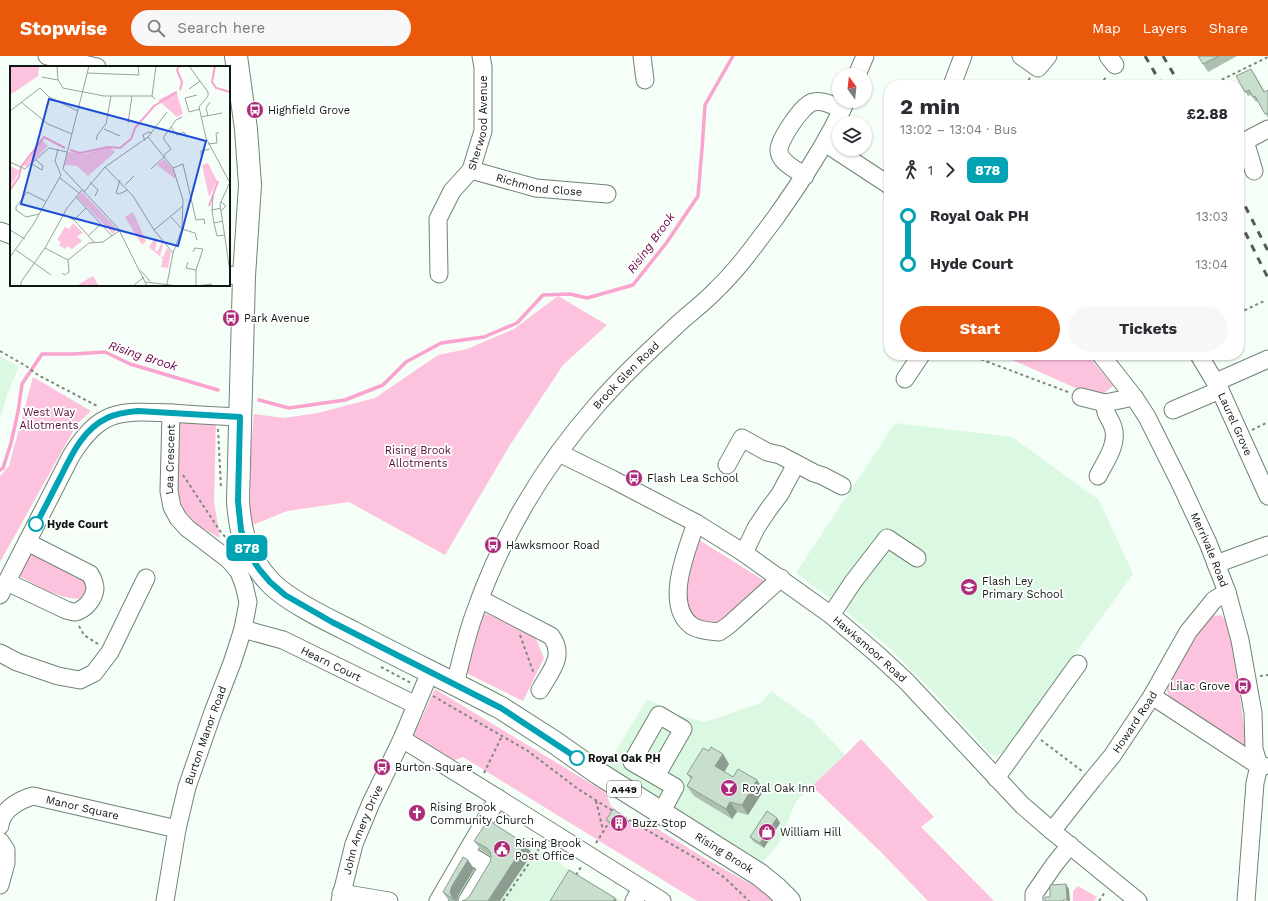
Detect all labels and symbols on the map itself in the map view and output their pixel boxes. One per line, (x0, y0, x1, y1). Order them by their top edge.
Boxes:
inset map (10, 66, 230, 286)
north arrow (832, 68, 872, 108)
street label: Sherwood Avenue (465, 75, 490, 172)
bus stop icon: Highfield Grove (245, 100, 265, 120)
place label: Highfield Grove (268, 104, 350, 117)
street label: Richmond Close (494, 171, 583, 199)
water label: Rising Brook (624, 210, 678, 276)
bus stop icon: Park Avenue (221, 308, 241, 328)
place label: Park Avenue (244, 312, 310, 325)
water label: Rising Brook (107, 338, 180, 374)
street label: Brook Glen Road (590, 339, 662, 412)
street label: Laurel Grove (1215, 390, 1255, 458)
park label: West Way Allotments (19, 406, 79, 432)
street label: Lea Crescent (162, 424, 178, 496)
park label: Rising Brook Allotments (385, 444, 451, 470)
bus stop icon: Flash Lea School (624, 468, 644, 488)
place label: Flash Lea School (647, 472, 739, 485)
street label: Merrivale Road (1188, 510, 1230, 589)
marker: Hyde Court (28, 516, 44, 532)
place label: Hyde Court (47, 518, 108, 531)
line badge: 878 (224, 535, 270, 561)
bus stop icon: Hawksmoor Road (483, 535, 503, 555)
place label: Hawksmoor Road (506, 539, 600, 552)
place label: Flash Ley Primary School (982, 575, 1064, 601)
school or university icon: Flash Ley Primary School (959, 577, 979, 597)
street label: Hawksmoor Road (830, 614, 909, 685)
street label: Hearn Court (299, 644, 363, 684)
bus stop icon: Lilac Grove (1233, 676, 1253, 696)
place label: Lilac Grove (1170, 680, 1230, 693)
street label: Burton Manor Road (182, 684, 229, 787)
street label: Howard Road (1110, 689, 1160, 756)
marker: Royal Oak PH (569, 750, 585, 766)
place label: Royal Oak PH (588, 752, 661, 765)
bus stop icon: Burton Square (372, 757, 392, 777)
place label: Burton Square (395, 761, 473, 774)
bar icon: Royal Oak Inn (719, 778, 739, 798)
road number: A449 (607, 781, 641, 797)
place label: Royal Oak Inn (742, 782, 815, 795)
street label: John Amery Drive (341, 783, 386, 876)
street label: Manor Square (44, 793, 120, 822)
place label: Rising Brook Community Church (430, 801, 534, 827)
church icon: Rising Brook Community Church (407, 803, 427, 823)
building icon: Buzz Stop (609, 813, 629, 833)
place label: Buzz Stop (632, 817, 687, 830)
shop icon: William Hill (757, 822, 777, 842)
place label: William Hill (780, 826, 842, 839)
street label: Rising Brook (693, 830, 756, 876)
place label: Rising Brook Post Office (515, 837, 581, 863)
public building icon: Rising Brook Post Office (492, 839, 512, 859)

